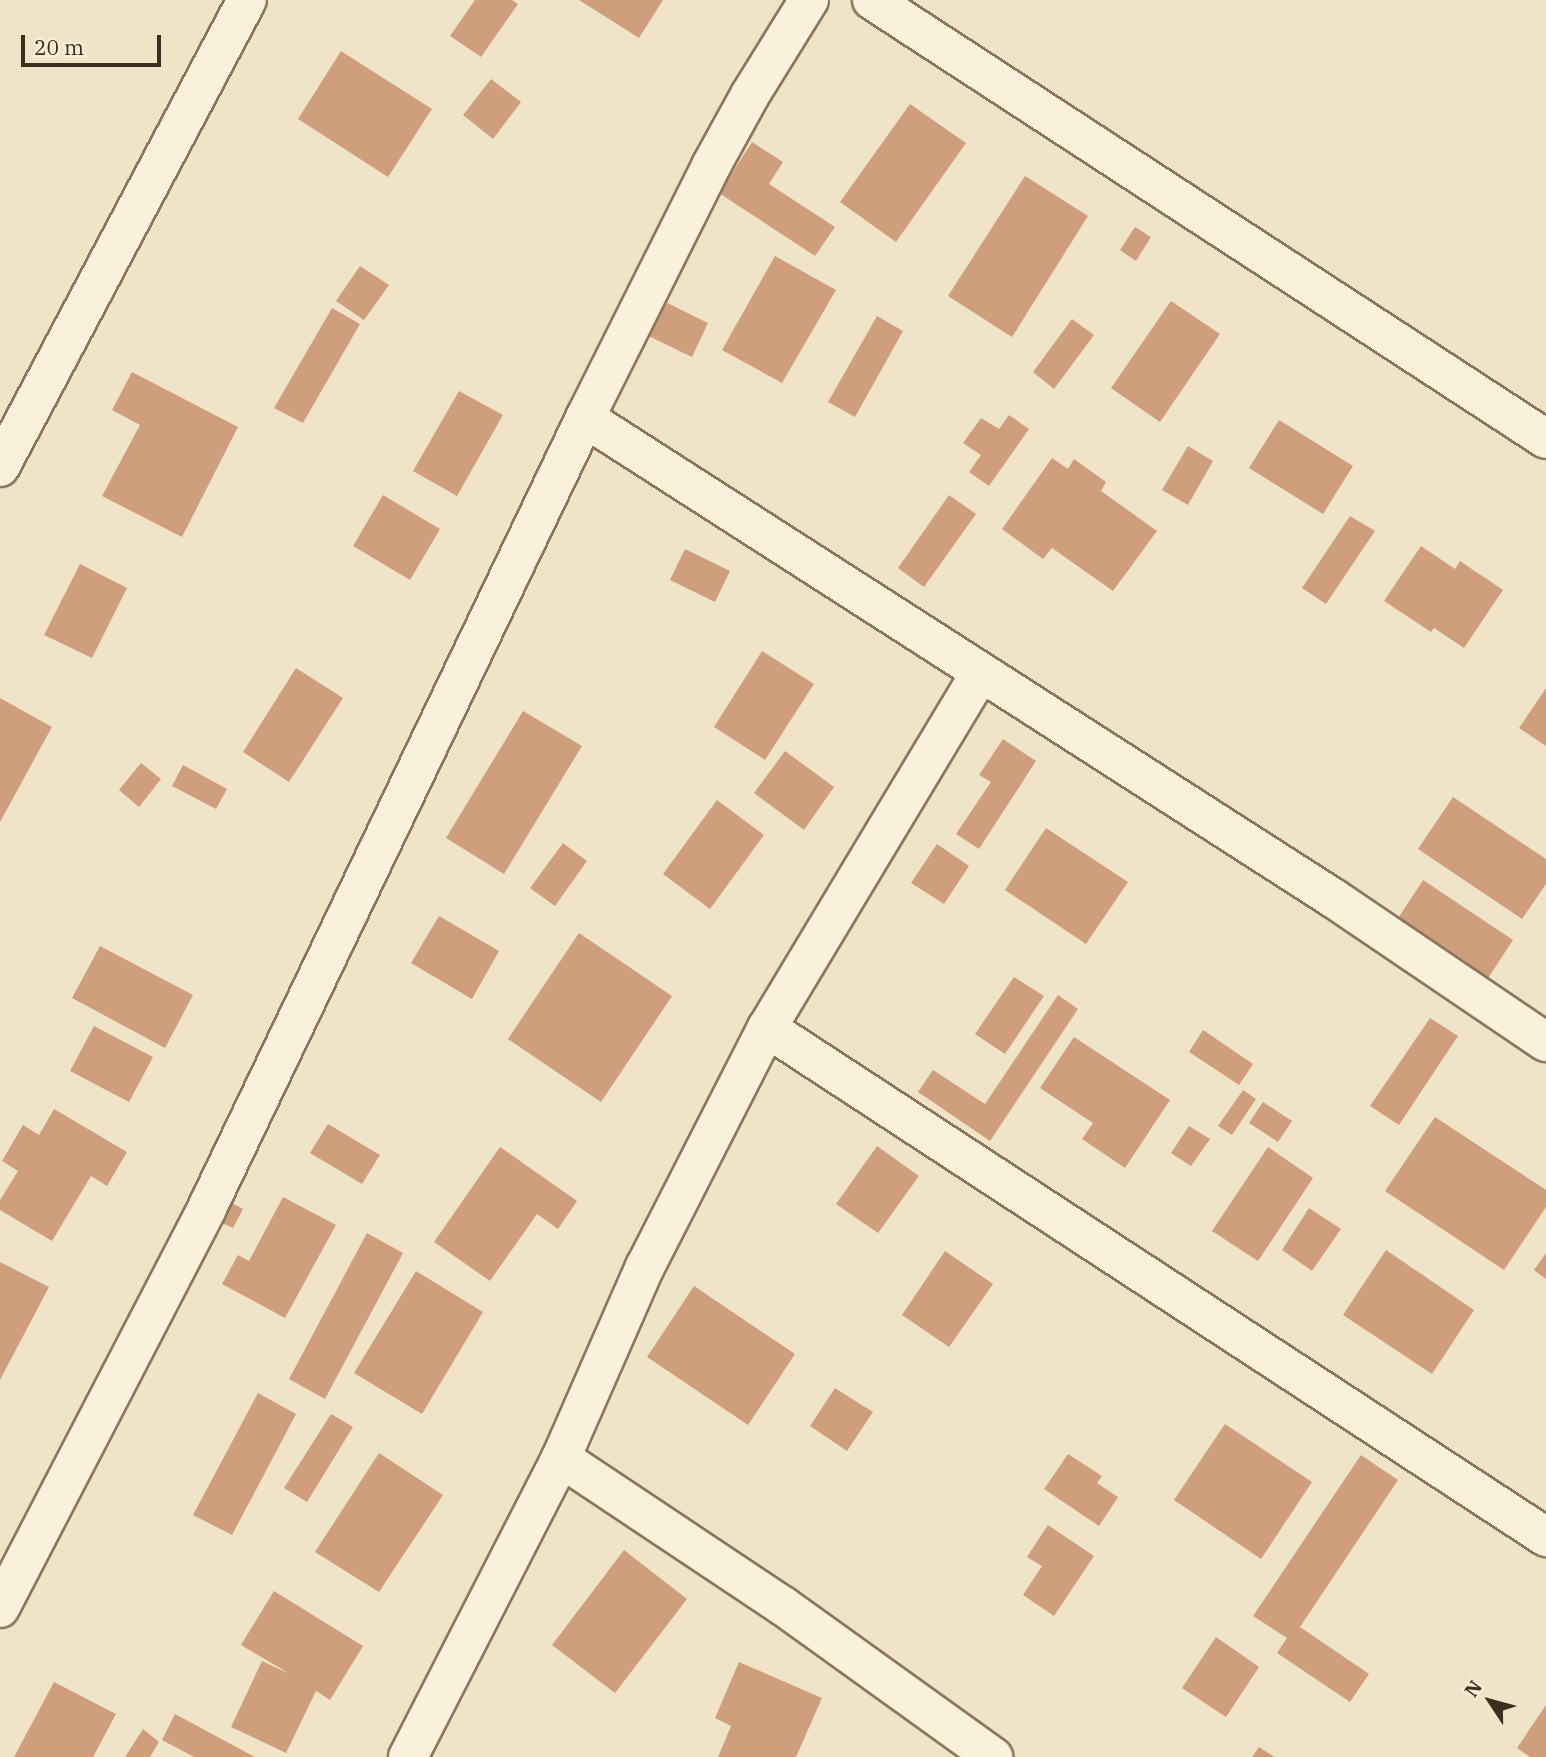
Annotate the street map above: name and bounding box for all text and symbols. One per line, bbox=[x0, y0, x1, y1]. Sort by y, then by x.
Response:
scale bar bbox=[24, 21, 164, 65]
text: 20 m bbox=[34, 33, 84, 61]
north arrow bbox=[1455, 1666, 1525, 1736]
text: N bbox=[1459, 1676, 1487, 1702]

